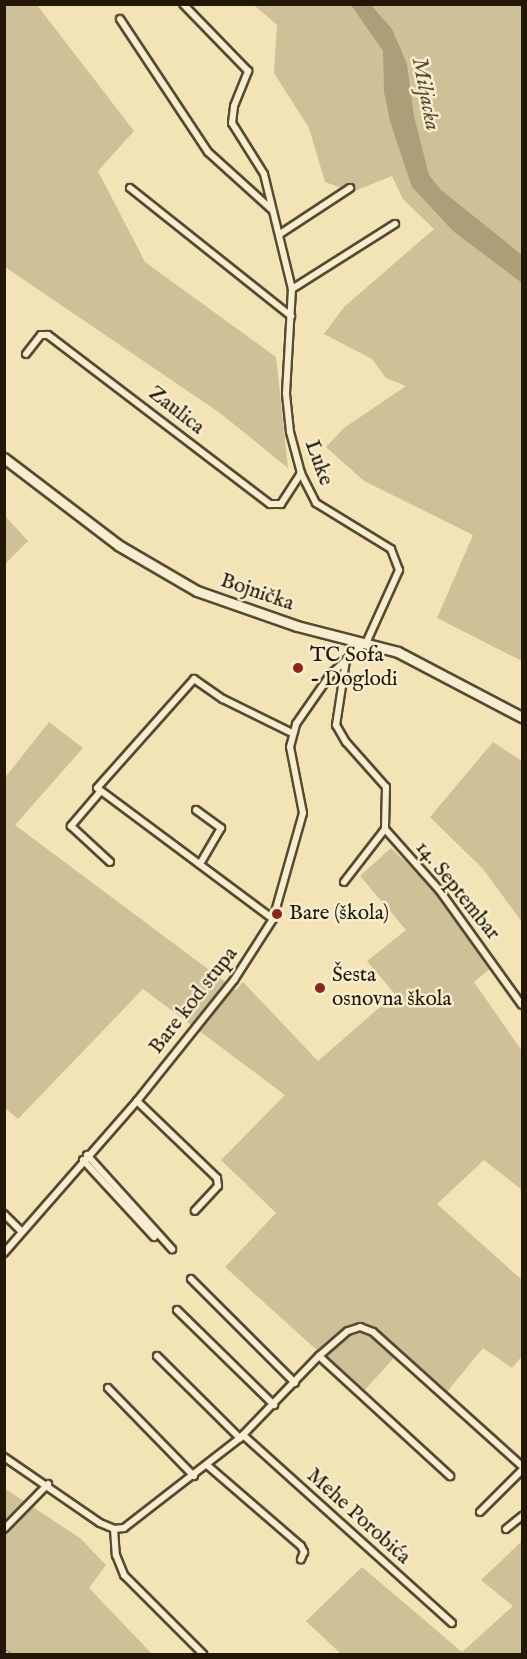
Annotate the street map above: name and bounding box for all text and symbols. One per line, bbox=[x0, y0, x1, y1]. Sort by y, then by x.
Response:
water label: Miljacka bbox=[405, 55, 445, 133]
street label: Zaulica bbox=[143, 381, 209, 441]
street label: Luke bbox=[298, 437, 338, 489]
street label: Bojnička bbox=[217, 569, 297, 617]
place label: TC Sofa - Doglodi bbox=[310, 643, 398, 693]
marker: TC Sofa - Doglodi bbox=[291, 661, 305, 675]
street label: 14. Septembar bbox=[409, 836, 505, 946]
place label: Bare (škola) bbox=[289, 901, 389, 927]
marker: Bare (škola) bbox=[270, 907, 284, 921]
street label: Bare kod stupa bbox=[144, 942, 244, 1060]
place label: Šesta osnovna škola bbox=[332, 963, 452, 1013]
marker: Šesta osnovna škola bbox=[313, 981, 327, 995]
street label: Mehe Porobića bbox=[301, 1464, 415, 1570]

